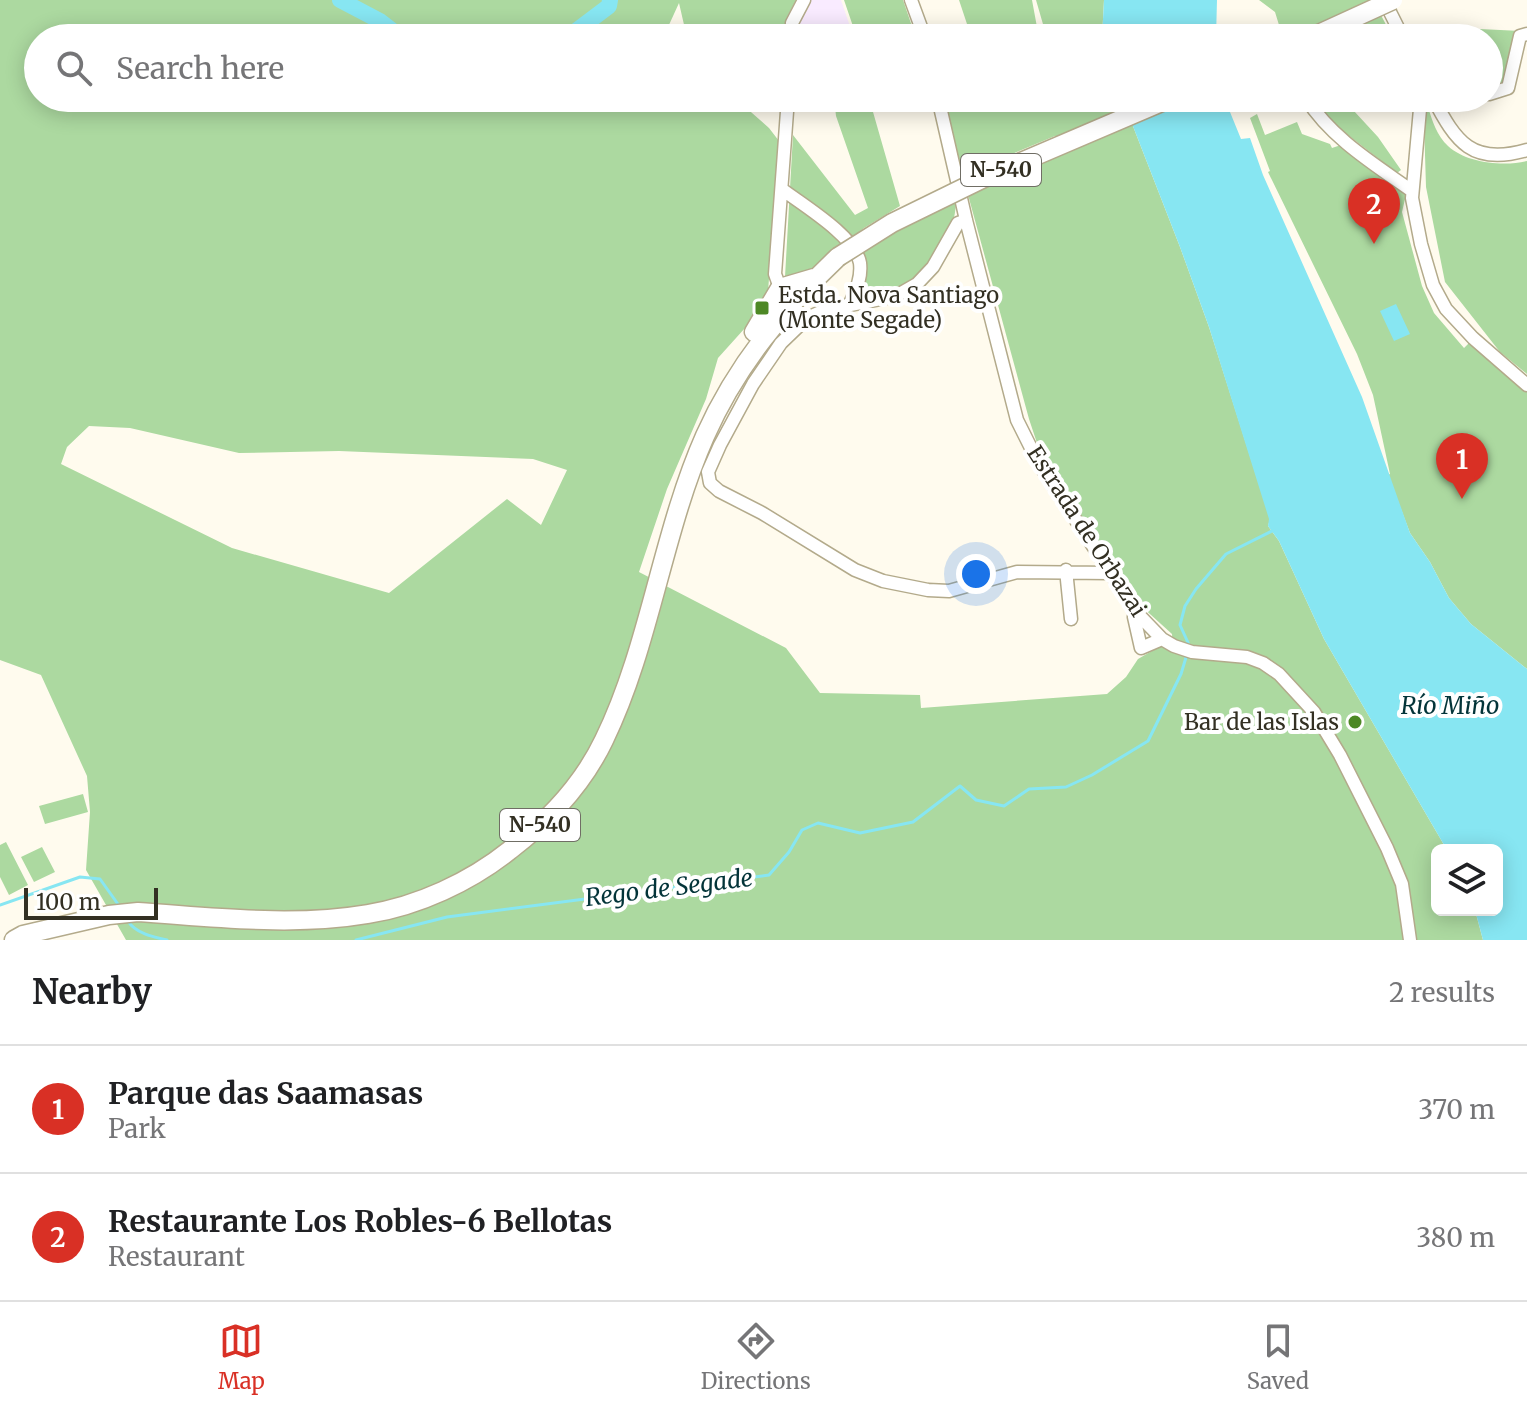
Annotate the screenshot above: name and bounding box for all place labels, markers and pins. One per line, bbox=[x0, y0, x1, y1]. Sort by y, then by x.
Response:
pin: 2 bbox=[1348, 178, 1400, 244]
place label: Estda. Nova Santiago (Monte Segade) bbox=[778, 281, 999, 334]
marker: Estda. Nova Santiago (Monte Segade) bbox=[753, 299, 771, 317]
pin: 1 bbox=[1436, 433, 1488, 499]
place label: Bar de las Islas bbox=[1184, 708, 1339, 736]
marker: Bar de las Islas bbox=[1346, 713, 1364, 731]

